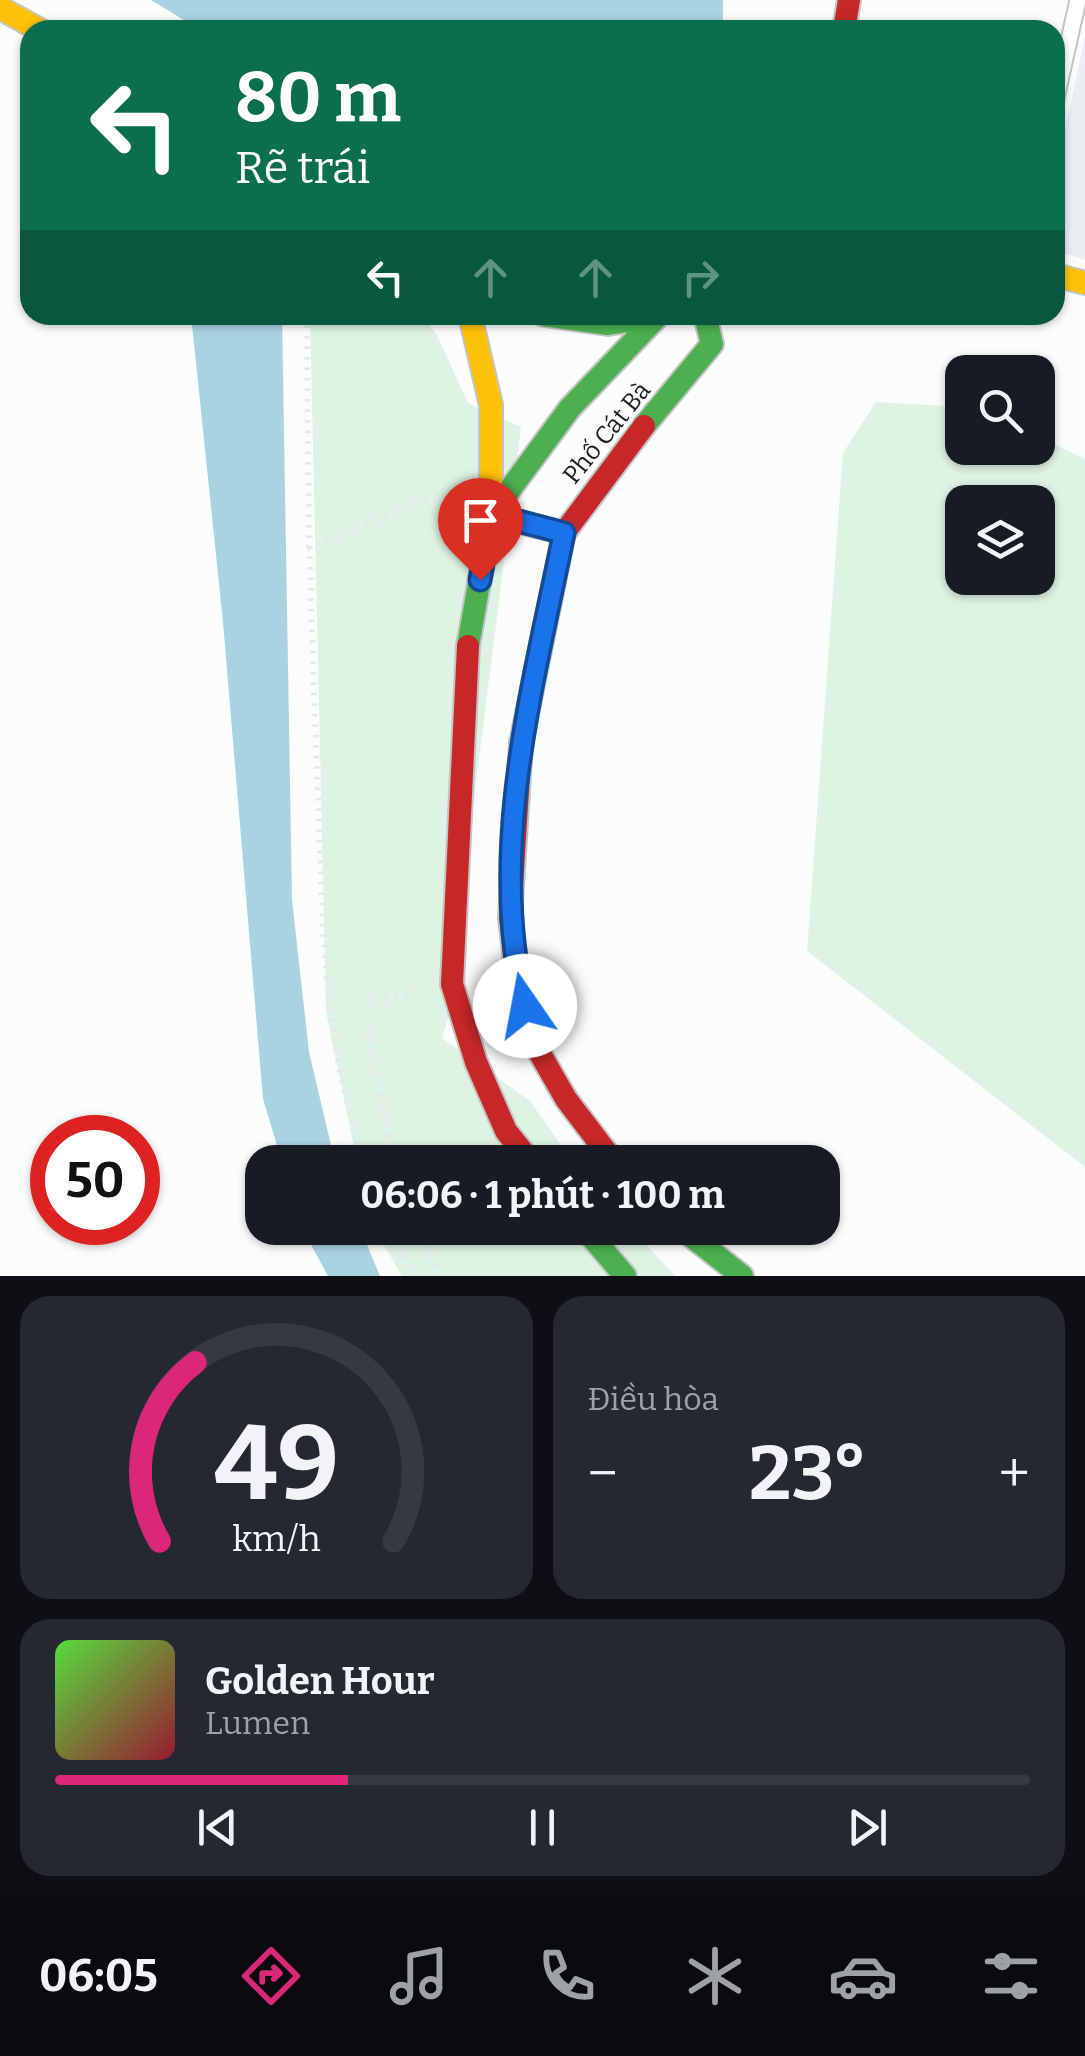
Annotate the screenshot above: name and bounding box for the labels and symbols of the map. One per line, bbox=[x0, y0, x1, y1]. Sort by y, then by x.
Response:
street label: Phố Cát Bà bbox=[556, 375, 657, 490]
pin bbox=[438, 478, 523, 581]
position arrow bbox=[473, 954, 577, 1058]
speed limit sign: 50 bbox=[30, 1115, 160, 1245]

